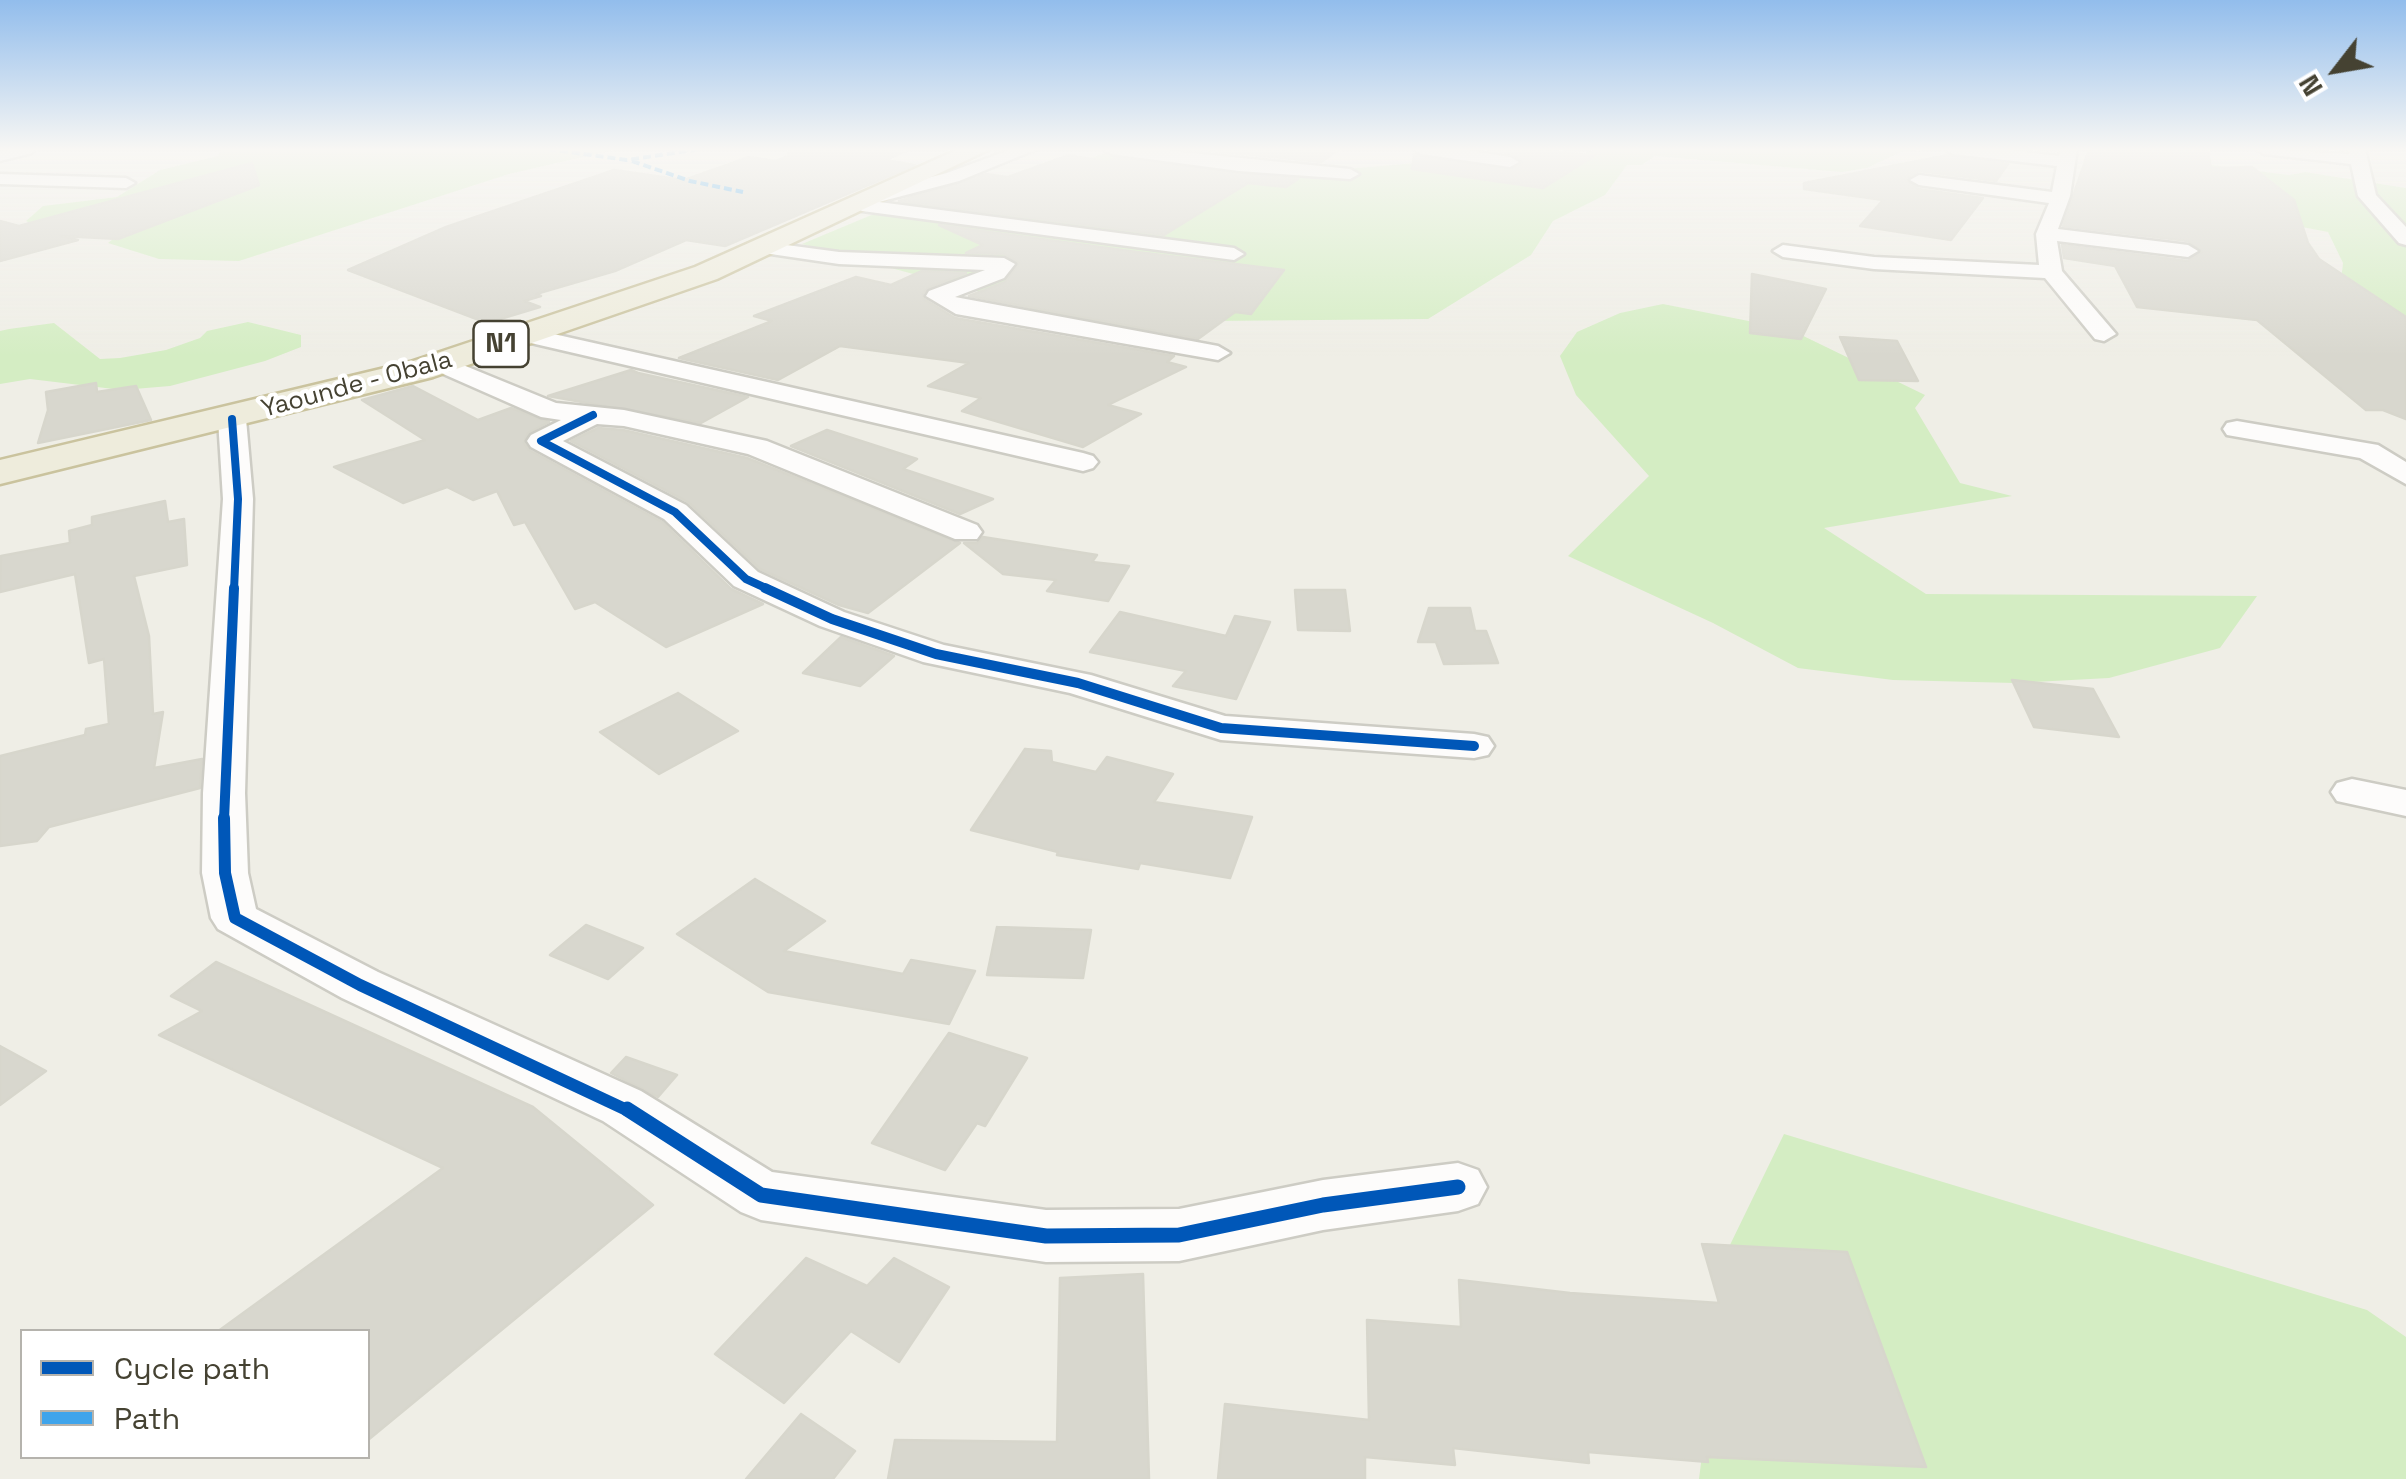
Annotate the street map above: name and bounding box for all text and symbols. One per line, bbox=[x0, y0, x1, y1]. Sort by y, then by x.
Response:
north arrow bbox=[2286, 20, 2386, 120]
text: N bbox=[2290, 68, 2331, 103]
road number: N1 bbox=[474, 321, 528, 367]
street label: Yaounde - Obala bbox=[258, 345, 456, 425]
legend bbox=[20, 1329, 370, 1459]
text: Cycle path bbox=[114, 1349, 270, 1388]
text: Path bbox=[114, 1399, 180, 1438]

